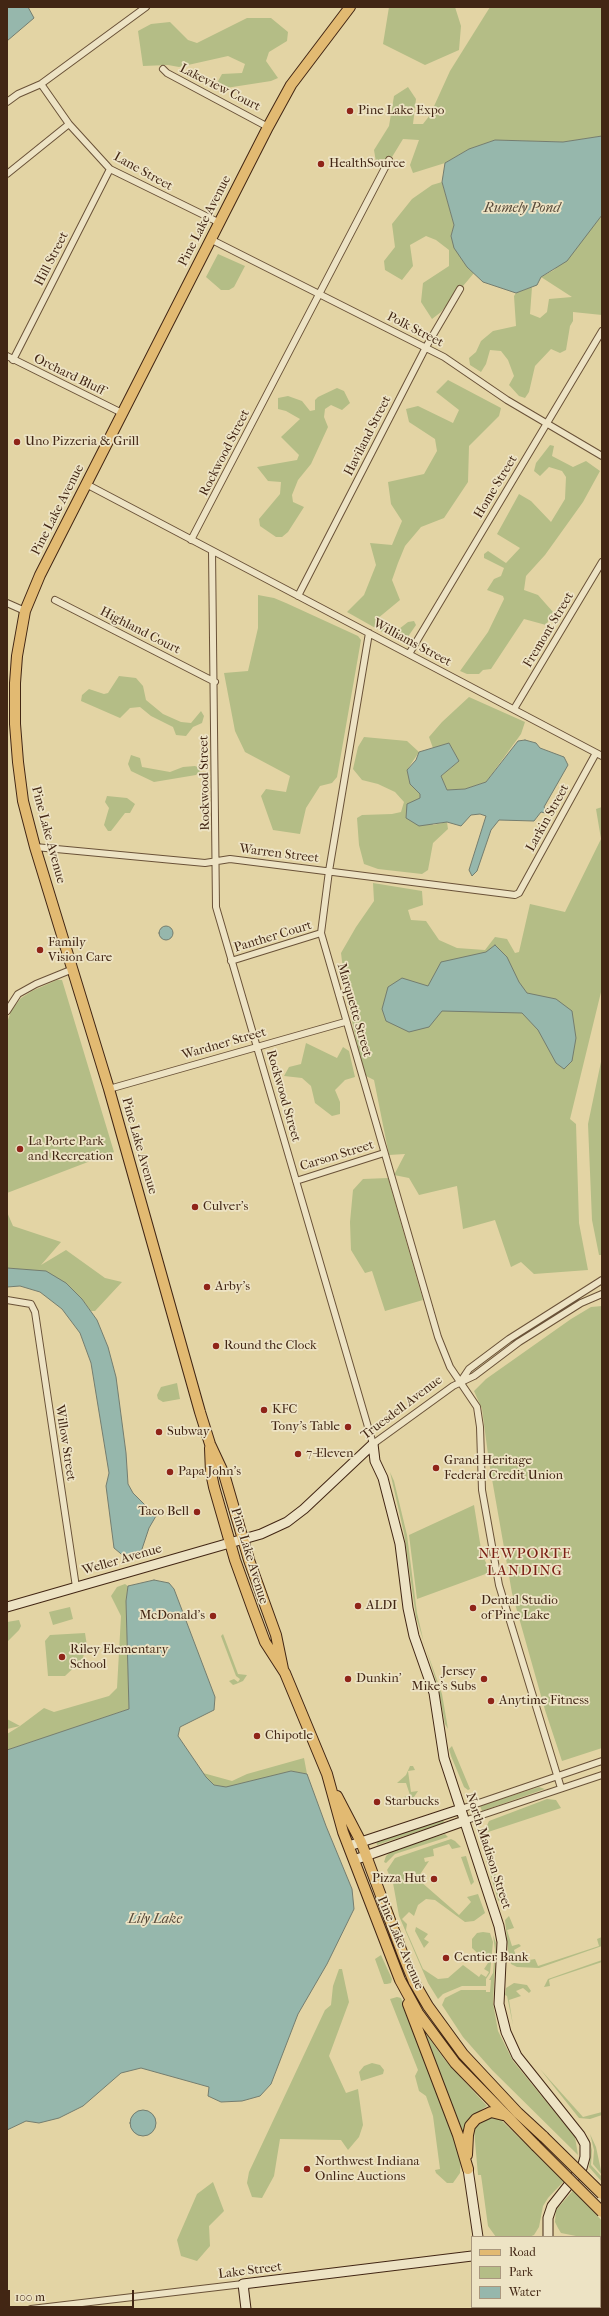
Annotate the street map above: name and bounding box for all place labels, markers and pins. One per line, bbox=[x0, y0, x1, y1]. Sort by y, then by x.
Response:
place label: Pine Lake Expo bbox=[358, 103, 444, 119]
marker: Pine Lake Expo bbox=[345, 106, 355, 116]
place label: HealthSource bbox=[329, 156, 405, 172]
marker: HealthSource bbox=[316, 159, 326, 169]
place label: Uno Pizzeria & Grill bbox=[25, 434, 139, 450]
marker: Uno Pizzeria & Grill bbox=[12, 437, 22, 447]
place label: Family Vision Care bbox=[48, 935, 112, 966]
marker: Family Vision Care bbox=[35, 945, 45, 955]
place label: La Porte Park and Recreation bbox=[28, 1134, 113, 1165]
marker: La Porte Park and Recreation bbox=[15, 1144, 25, 1154]
place label: Culver's bbox=[203, 1199, 248, 1215]
marker: Culver's bbox=[190, 1202, 200, 1212]
place label: Arby's bbox=[215, 1279, 250, 1295]
marker: Arby's bbox=[202, 1282, 212, 1292]
place label: Round the Clock bbox=[224, 1338, 317, 1354]
marker: Round the Clock bbox=[211, 1341, 221, 1351]
place label: KFC bbox=[272, 1402, 297, 1418]
marker: KFC bbox=[259, 1405, 269, 1415]
place label: Tony's Table bbox=[271, 1419, 340, 1435]
marker: Tony's Table bbox=[343, 1422, 353, 1432]
place label: Subway bbox=[167, 1424, 210, 1440]
marker: Subway bbox=[154, 1427, 164, 1437]
place label: 7-Eleven bbox=[306, 1446, 354, 1462]
marker: 7-Eleven bbox=[293, 1449, 303, 1459]
place label: Grand Heritage Federal Credit Union bbox=[444, 1453, 563, 1484]
marker: Grand Heritage Federal Credit Union bbox=[431, 1463, 441, 1473]
place label: Papa John's bbox=[178, 1464, 241, 1480]
marker: Papa John's bbox=[165, 1467, 175, 1477]
place label: Taco Bell bbox=[138, 1504, 189, 1520]
marker: Taco Bell bbox=[192, 1507, 202, 1517]
place label: Dental Studio of Pine Lake bbox=[481, 1593, 558, 1624]
place label: ALDI bbox=[366, 1598, 397, 1614]
marker: ALDI bbox=[353, 1601, 363, 1611]
marker: Dental Studio of Pine Lake bbox=[468, 1603, 478, 1613]
place label: McDonald's bbox=[140, 1608, 205, 1624]
marker: McDonald's bbox=[208, 1611, 218, 1621]
place label: Riley Elementary School bbox=[70, 1642, 168, 1673]
marker: Riley Elementary School bbox=[57, 1652, 67, 1662]
place label: Jersey Mike's Subs bbox=[411, 1664, 476, 1695]
place label: Dunkin' bbox=[356, 1671, 402, 1687]
marker: Dunkin' bbox=[343, 1674, 353, 1684]
marker: Jersey Mike's Subs bbox=[479, 1674, 489, 1684]
place label: Anytime Fitness bbox=[499, 1693, 589, 1709]
marker: Anytime Fitness bbox=[486, 1696, 496, 1706]
place label: Chipotle bbox=[265, 1728, 313, 1744]
marker: Chipotle bbox=[252, 1731, 262, 1741]
place label: Starbucks bbox=[385, 1794, 439, 1810]
marker: Starbucks bbox=[372, 1797, 382, 1807]
place label: Pizza Hut bbox=[372, 1871, 426, 1887]
marker: Pizza Hut bbox=[429, 1874, 439, 1884]
place label: Centier Bank bbox=[454, 1950, 528, 1966]
marker: Centier Bank bbox=[441, 1953, 451, 1963]
place label: Northwest Indiana Online Auctions bbox=[315, 2154, 420, 2185]
marker: Northwest Indiana Online Auctions bbox=[302, 2164, 312, 2174]

